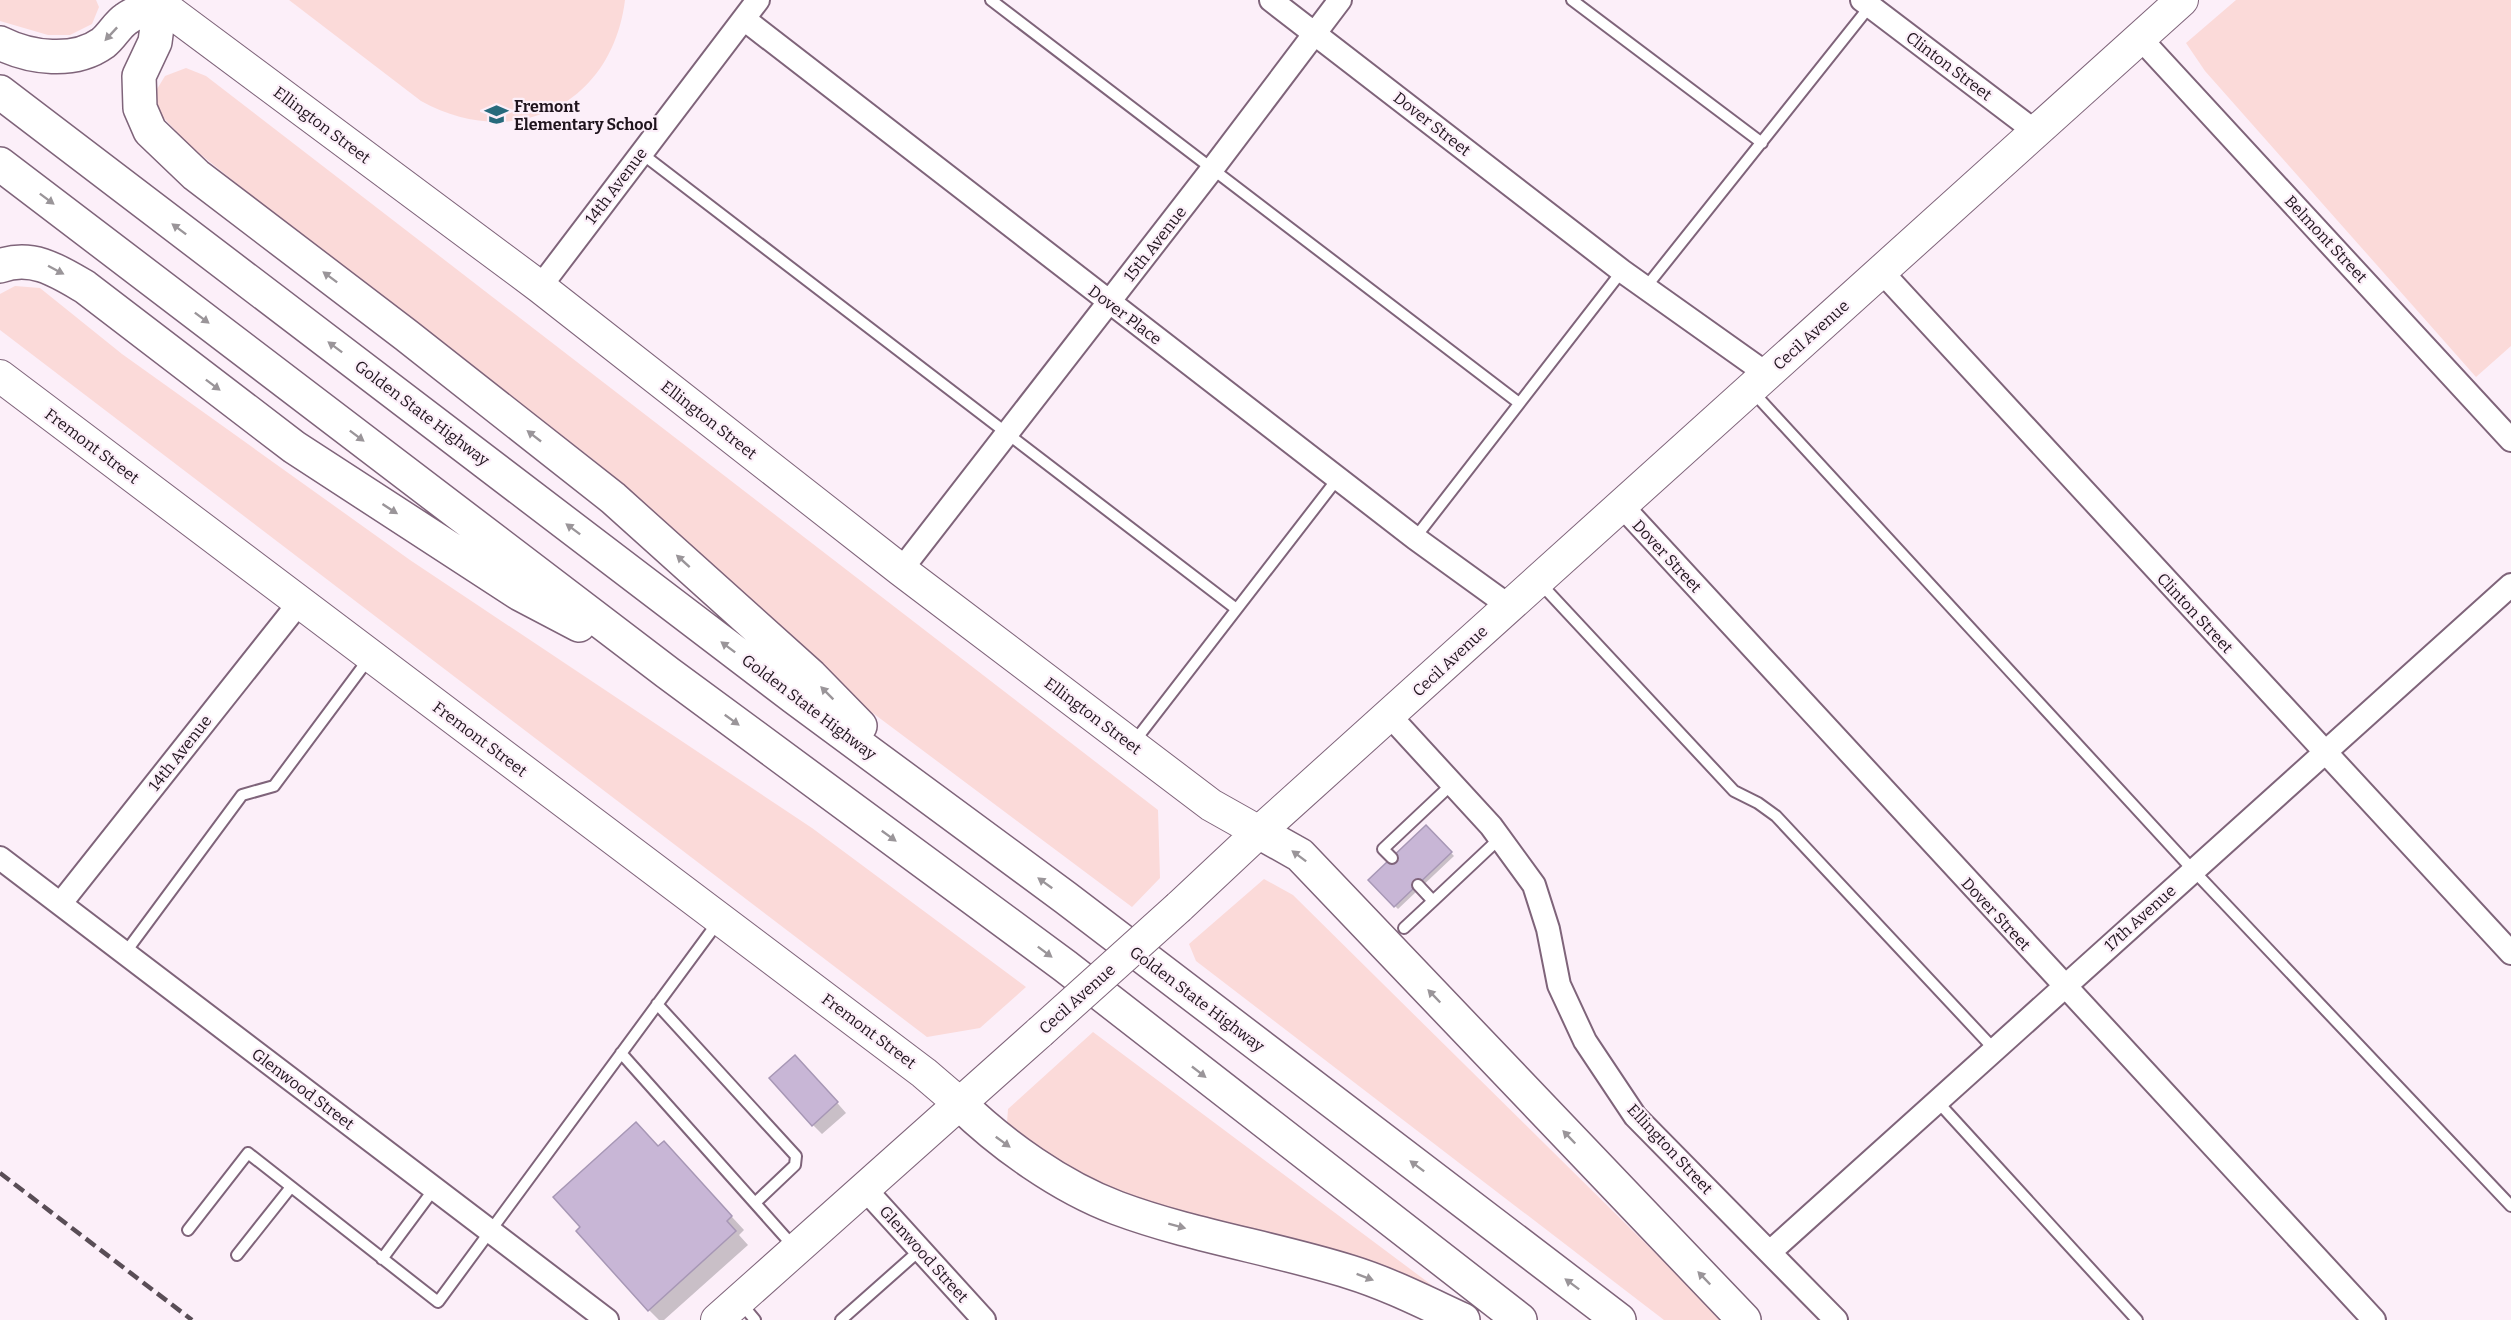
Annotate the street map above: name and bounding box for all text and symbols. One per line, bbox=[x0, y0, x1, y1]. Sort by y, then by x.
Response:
one-way arrow bbox=[105, 27, 119, 41]
street label: Clinton Street bbox=[1902, 28, 1996, 105]
street label: Ellington Street bbox=[270, 82, 374, 168]
street label: Dover Street bbox=[1390, 88, 1474, 160]
place label: Fremont Elementary School bbox=[514, 97, 658, 134]
school or university icon: Fremont Elementary School bbox=[483, 102, 509, 128]
street label: 14th Avenue bbox=[581, 144, 651, 228]
street label: Belmont Street bbox=[2281, 191, 2371, 287]
one-way arrow bbox=[39, 193, 54, 205]
street label: 15th Avenue bbox=[1120, 203, 1190, 285]
one-way arrow bbox=[172, 223, 187, 235]
one-way arrow bbox=[48, 265, 65, 275]
one-way arrow bbox=[323, 272, 338, 284]
street label: Dover Place bbox=[1085, 281, 1165, 349]
street label: Cecil Avenue bbox=[1769, 296, 1853, 374]
one-way arrow bbox=[194, 311, 209, 323]
one-way arrow bbox=[327, 341, 343, 353]
street label: Golden State Highway bbox=[351, 356, 493, 470]
street label: Ellington Street bbox=[657, 377, 761, 463]
one-way arrow bbox=[206, 378, 221, 390]
street label: Fremont Street bbox=[41, 404, 143, 488]
one-way arrow bbox=[526, 429, 542, 442]
one-way arrow bbox=[348, 430, 364, 442]
one-way arrow bbox=[382, 503, 398, 514]
street label: Dover Street bbox=[1628, 516, 1706, 596]
one-way arrow bbox=[566, 523, 581, 535]
one-way arrow bbox=[676, 555, 691, 568]
street label: Clinton Street bbox=[2153, 569, 2237, 657]
street label: Cecil Avenue bbox=[1409, 621, 1491, 701]
one-way arrow bbox=[721, 641, 736, 653]
street label: Golden State Highway bbox=[738, 650, 880, 764]
street label: Ellington Street bbox=[1041, 673, 1145, 759]
one-way arrow bbox=[821, 686, 835, 700]
street label: Fremont Street bbox=[429, 697, 531, 781]
street label: 14th Avenue bbox=[145, 711, 215, 795]
one-way arrow bbox=[723, 714, 739, 726]
one-way arrow bbox=[881, 829, 896, 841]
one-way arrow bbox=[1291, 850, 1307, 862]
street label: Dover Street bbox=[1957, 874, 2035, 954]
one-way arrow bbox=[1037, 877, 1053, 889]
street label: 17th Avenue bbox=[2100, 881, 2180, 955]
street label: Golden State Highway bbox=[1126, 942, 1268, 1056]
one-way arrow bbox=[1037, 946, 1053, 958]
street label: Cecil Avenue bbox=[1035, 960, 1119, 1038]
street label: Fremont Street bbox=[818, 989, 920, 1073]
one-way arrow bbox=[1427, 989, 1441, 1004]
street label: Glenwood Street bbox=[248, 1044, 358, 1134]
one-way arrow bbox=[1191, 1066, 1206, 1078]
street label: Ellington Street bbox=[1623, 1100, 1717, 1198]
one-way arrow bbox=[1563, 1130, 1577, 1144]
one-way arrow bbox=[996, 1135, 1011, 1147]
one-way arrow bbox=[1410, 1161, 1425, 1173]
street label: Glenwood Street bbox=[876, 1202, 972, 1306]
one-way arrow bbox=[1168, 1221, 1186, 1231]
one-way arrow bbox=[1697, 1270, 1711, 1285]
one-way arrow bbox=[1356, 1273, 1374, 1283]
one-way arrow bbox=[1565, 1279, 1580, 1291]

